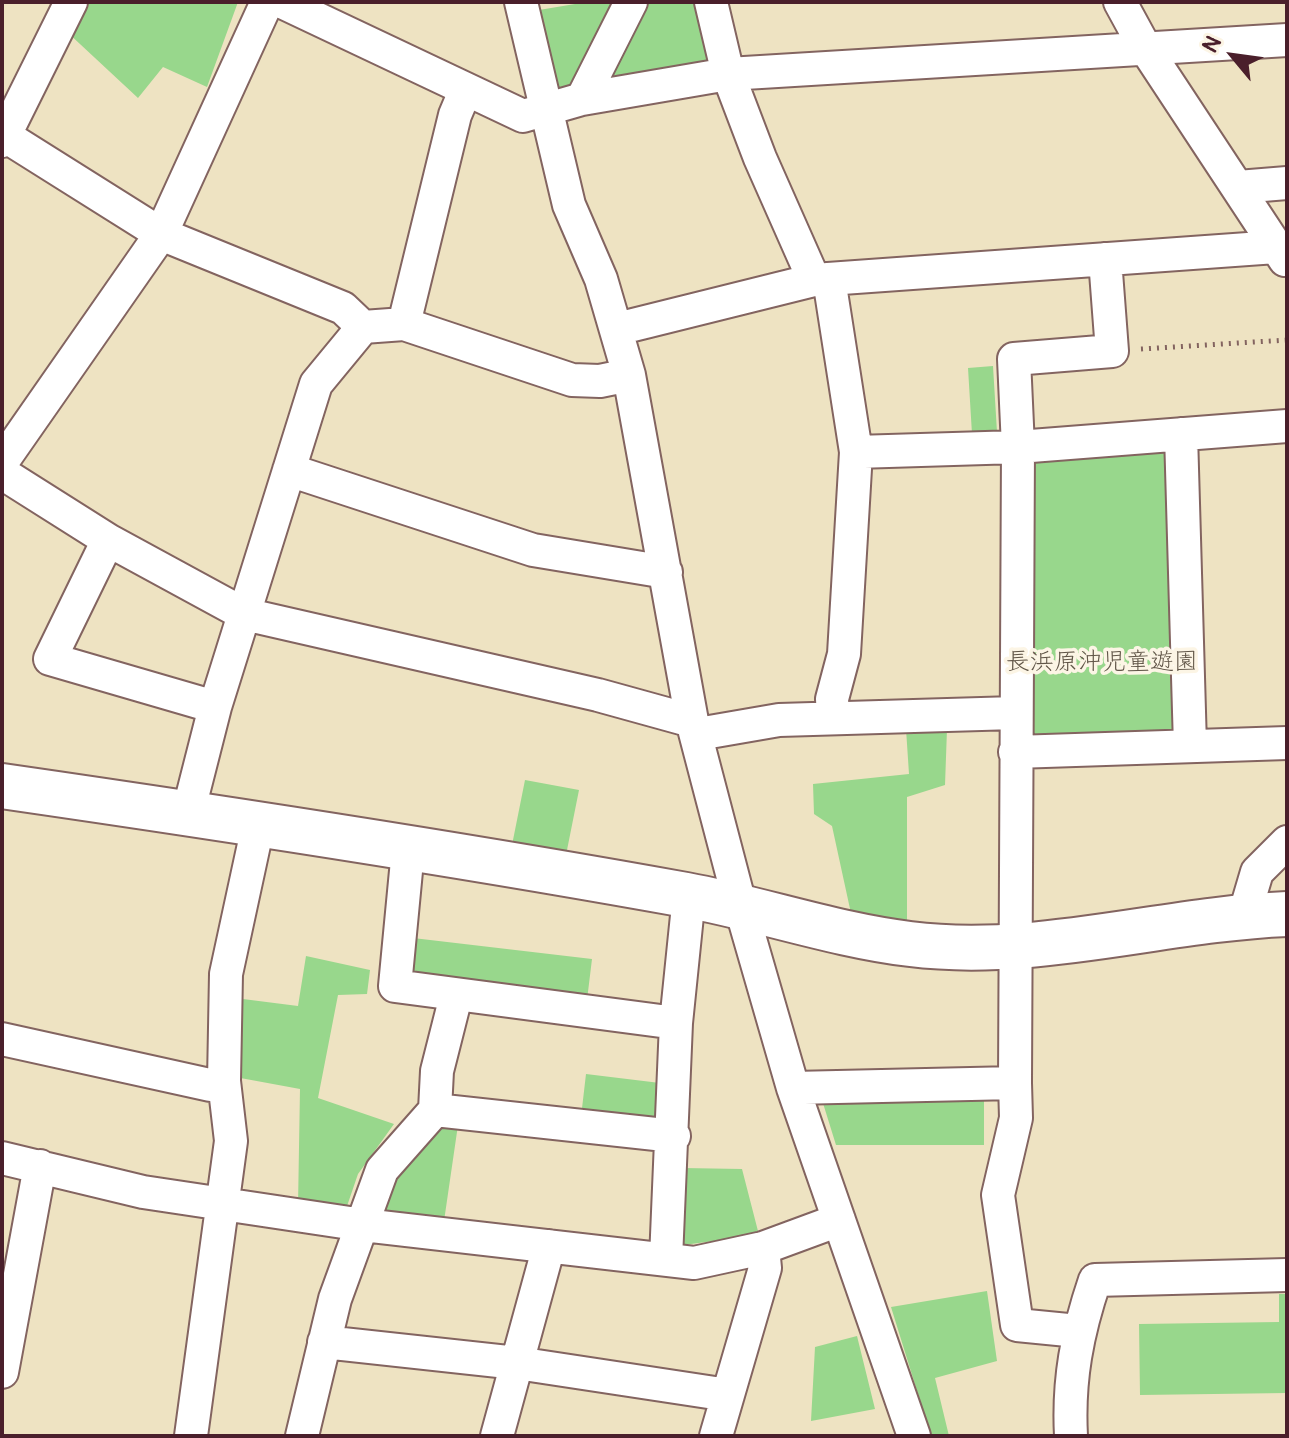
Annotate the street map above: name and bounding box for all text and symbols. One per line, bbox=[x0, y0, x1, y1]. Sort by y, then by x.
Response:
north arrow bbox=[1193, 16, 1273, 96]
text: N bbox=[1196, 31, 1228, 58]
park label: 長浜原沖児童遊園 bbox=[1006, 649, 1198, 677]

